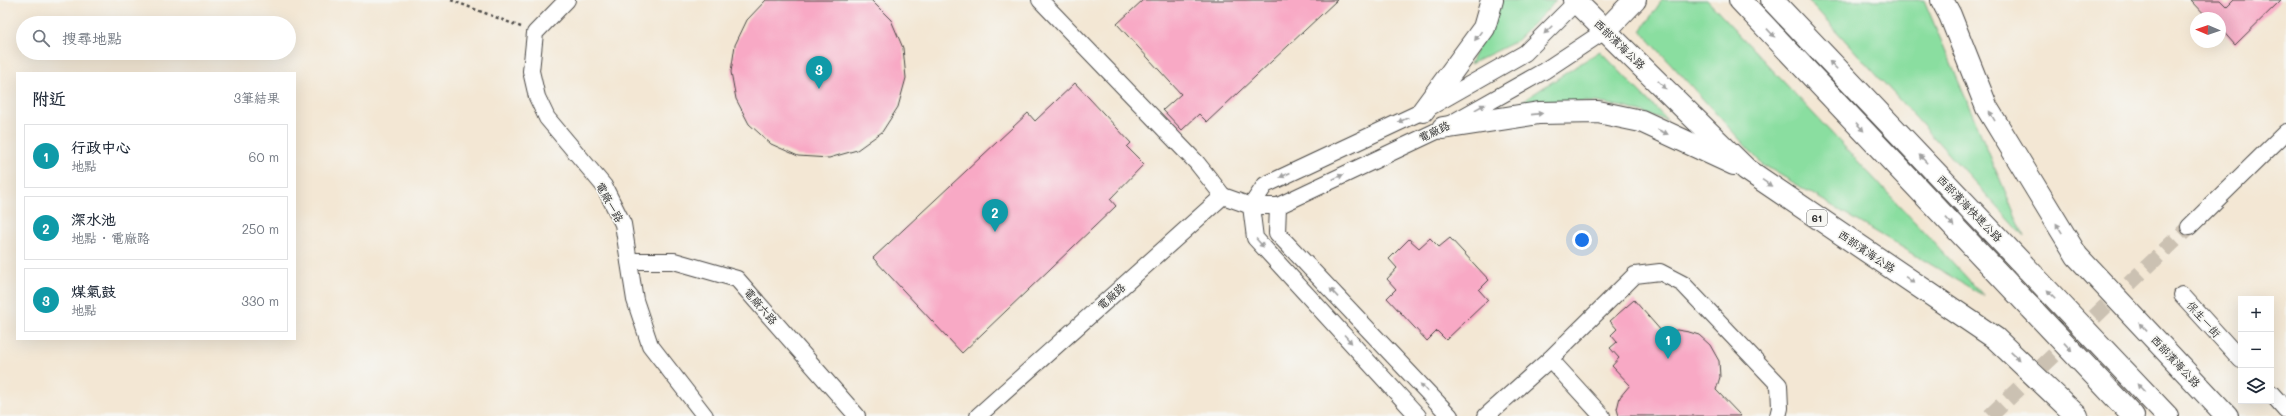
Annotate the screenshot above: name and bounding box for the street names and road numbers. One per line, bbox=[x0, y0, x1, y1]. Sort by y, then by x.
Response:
street label: 西部濱海公路 bbox=[1591, 16, 1649, 72]
street label: 電廠路 bbox=[1416, 117, 1452, 145]
street label: 西部濱海快速公路 bbox=[1934, 171, 2006, 245]
street label: 電廠一路 bbox=[593, 179, 627, 225]
road number: 61 bbox=[1807, 210, 1827, 226]
street label: 西部濱海公路 bbox=[1835, 226, 1899, 276]
street label: 電廠路 bbox=[1094, 279, 1128, 313]
street label: 電廠六路 bbox=[741, 284, 781, 328]
street label: 保生一街 bbox=[2184, 298, 2225, 341]
street label: 西部濱海公路 bbox=[2148, 332, 2204, 390]

